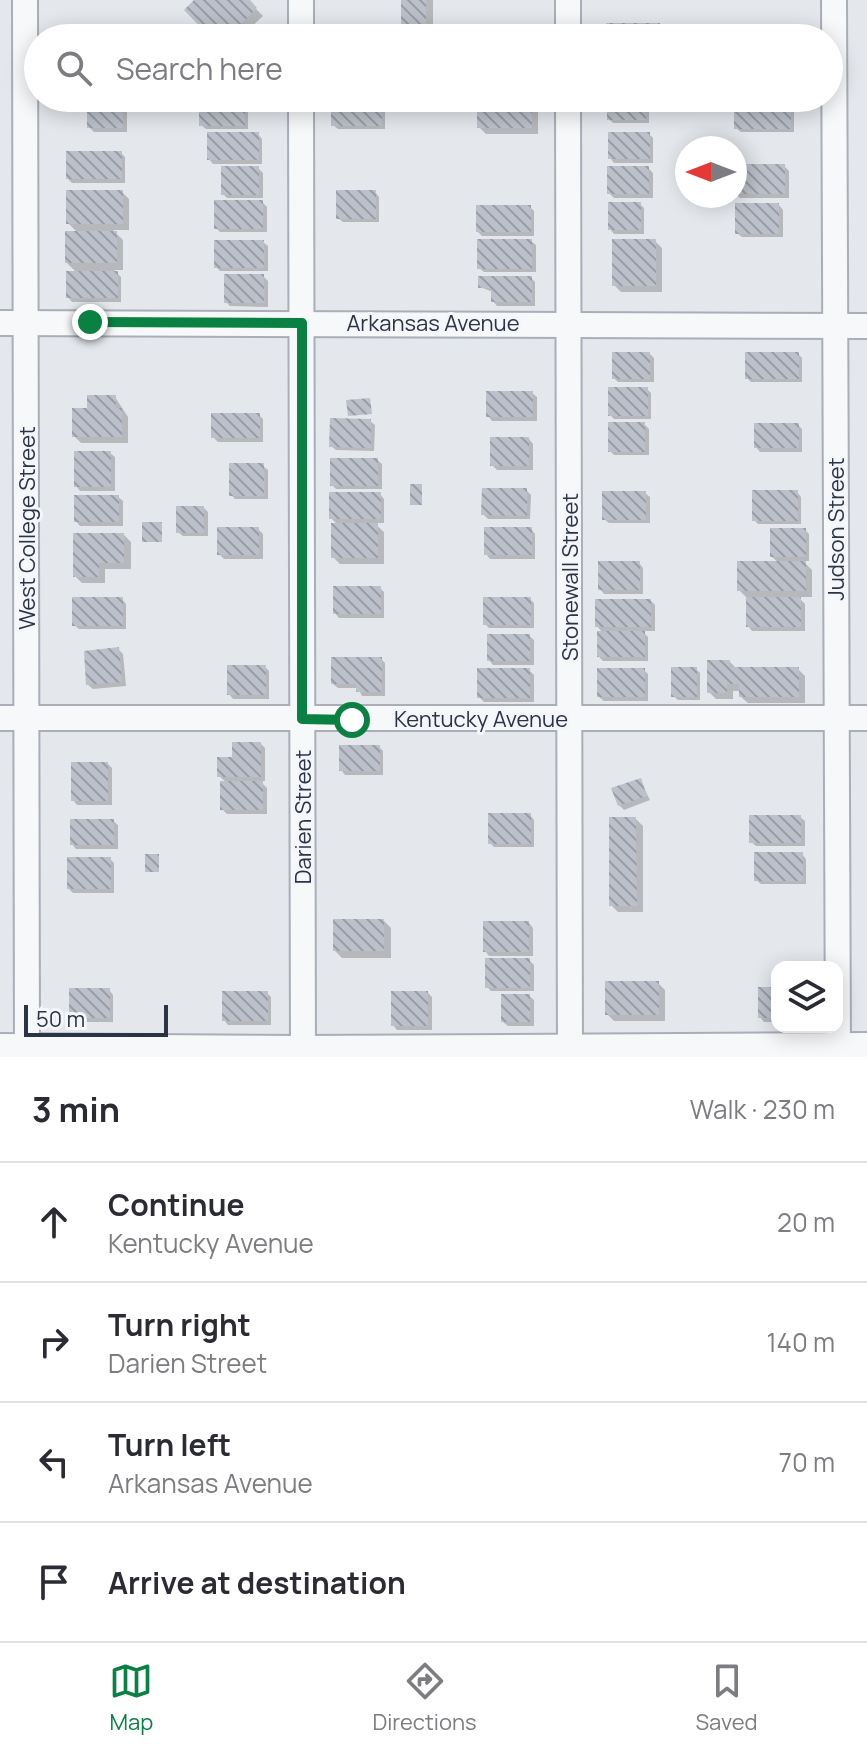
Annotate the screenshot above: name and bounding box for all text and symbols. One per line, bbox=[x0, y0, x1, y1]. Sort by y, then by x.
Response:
search box bbox=[24, 24, 843, 112]
icon: search bbox=[52, 46, 96, 90]
text: Search here bbox=[116, 48, 283, 89]
north arrow bbox=[675, 136, 747, 208]
route end bbox=[72, 304, 108, 340]
street label: Arkansas Avenue bbox=[346, 308, 520, 338]
street label: West College Street bbox=[12, 426, 42, 630]
street label: Judson Street bbox=[821, 457, 851, 600]
street label: Stonewall Street bbox=[555, 493, 585, 661]
route start bbox=[334, 702, 370, 738]
street label: Kentucky Avenue bbox=[394, 704, 568, 734]
street label: Darien Street bbox=[288, 749, 318, 884]
map controls bbox=[771, 961, 843, 1033]
button: layers bbox=[771, 961, 843, 1033]
scale bar bbox=[24, 1001, 168, 1037]
text: 50 m bbox=[36, 1004, 85, 1034]
text: 3 min bbox=[32, 1086, 120, 1132]
text: Walk · 230 m bbox=[690, 1091, 835, 1127]
text: Continue bbox=[108, 1184, 244, 1225]
icon: ahead bbox=[32, 1200, 76, 1244]
text: 20 m bbox=[777, 1204, 835, 1240]
text: Kentucky Avenue bbox=[108, 1225, 314, 1261]
text: Turn right bbox=[108, 1304, 251, 1345]
icon: right bbox=[32, 1320, 76, 1364]
text: 140 m bbox=[766, 1324, 835, 1360]
text: Darien Street bbox=[108, 1345, 267, 1381]
text: Turn left bbox=[108, 1424, 231, 1465]
icon: left bbox=[32, 1440, 76, 1484]
text: 70 m bbox=[779, 1444, 835, 1480]
text: Arkansas Avenue bbox=[108, 1465, 313, 1501]
icon: arrive bbox=[32, 1560, 76, 1604]
text: Arrive at destination bbox=[108, 1562, 406, 1603]
tab: Map bbox=[109, 1659, 153, 1737]
tab: Directions bbox=[372, 1659, 477, 1737]
tab: Saved bbox=[696, 1659, 758, 1737]

